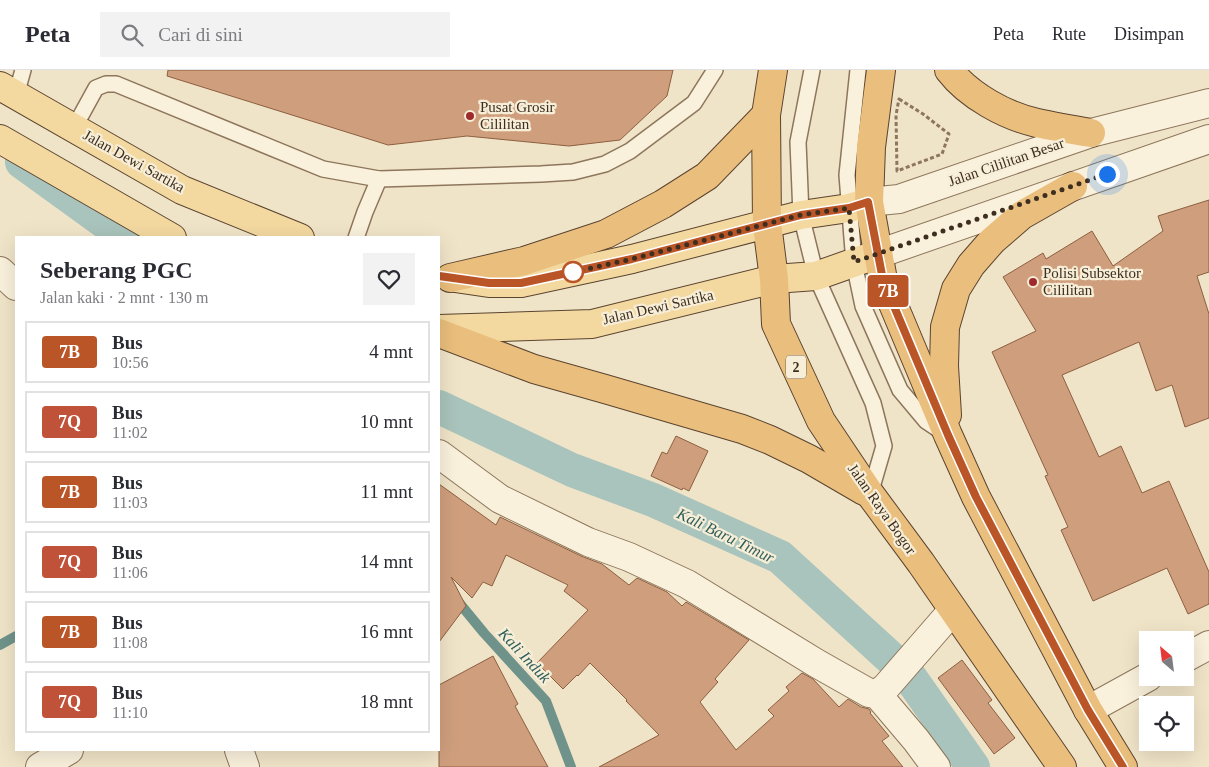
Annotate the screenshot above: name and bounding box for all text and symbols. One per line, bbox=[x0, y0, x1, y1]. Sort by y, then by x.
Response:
search box bbox=[100, 12, 450, 57]
text: Peta bbox=[25, 21, 70, 47]
icon: search bbox=[118, 21, 146, 49]
text: Cari di sini bbox=[158, 24, 243, 45]
text: Peta bbox=[993, 24, 1024, 44]
text: Rute bbox=[1052, 24, 1086, 44]
text: Disimpan bbox=[1114, 24, 1184, 44]
place label: Pusat Grosir Cililitan bbox=[480, 99, 555, 132]
marker: Pusat Grosir Cililitan bbox=[464, 110, 476, 122]
street label: Jalan Dewi Sartika bbox=[81, 127, 188, 196]
street label: Jalan Cililitan Besar bbox=[946, 135, 1066, 189]
your location bbox=[1095, 162, 1120, 187]
button: heart bbox=[363, 253, 415, 305]
text: Seberang PGC bbox=[40, 257, 193, 283]
unlabelled marker bbox=[562, 261, 584, 283]
place label: Polisi Subsektor Cililitan bbox=[1043, 265, 1141, 298]
line badge: 7B bbox=[866, 275, 910, 307]
marker: Polisi Subsektor Cililitan bbox=[1027, 276, 1039, 288]
text: 7B bbox=[877, 281, 899, 301]
street label: Jalan Dewi Sartika bbox=[601, 286, 715, 328]
text: Jalan kaki · 2 mnt · 130 m bbox=[40, 289, 208, 306]
text: Bus bbox=[112, 332, 143, 353]
text: 4 mnt bbox=[369, 341, 413, 362]
text: 7B bbox=[59, 342, 80, 362]
text: 10:56 bbox=[112, 354, 148, 371]
road number: 2 bbox=[786, 356, 806, 378]
text: Bus bbox=[112, 402, 143, 423]
text: 10 mnt bbox=[360, 411, 413, 432]
text: 7Q bbox=[58, 412, 81, 432]
text: 11:02 bbox=[112, 424, 148, 441]
street label: Jalan Raya Bogor bbox=[845, 461, 919, 557]
text: Bus bbox=[112, 472, 143, 493]
text: 11 mnt bbox=[360, 481, 413, 502]
text: 7B bbox=[59, 482, 80, 502]
text: 11:03 bbox=[112, 494, 148, 511]
water label: Kali Baru Timur bbox=[674, 504, 778, 567]
text: Bus bbox=[112, 542, 143, 563]
text: 14 mnt bbox=[360, 551, 413, 572]
text: 7Q bbox=[58, 552, 81, 572]
text: 11:06 bbox=[112, 564, 148, 581]
text: Bus bbox=[112, 612, 143, 633]
text: 16 mnt bbox=[360, 621, 413, 642]
text: 7B bbox=[59, 622, 80, 642]
water label: Kali Induk bbox=[495, 624, 555, 687]
north arrow bbox=[1139, 631, 1194, 686]
map controls bbox=[1139, 631, 1194, 751]
text: 11:08 bbox=[112, 634, 148, 651]
text: Bus bbox=[112, 682, 143, 703]
text: 18 mnt bbox=[360, 691, 413, 712]
text: 7Q bbox=[58, 692, 81, 712]
button: locate bbox=[1139, 696, 1194, 751]
text: 11:10 bbox=[112, 704, 148, 721]

